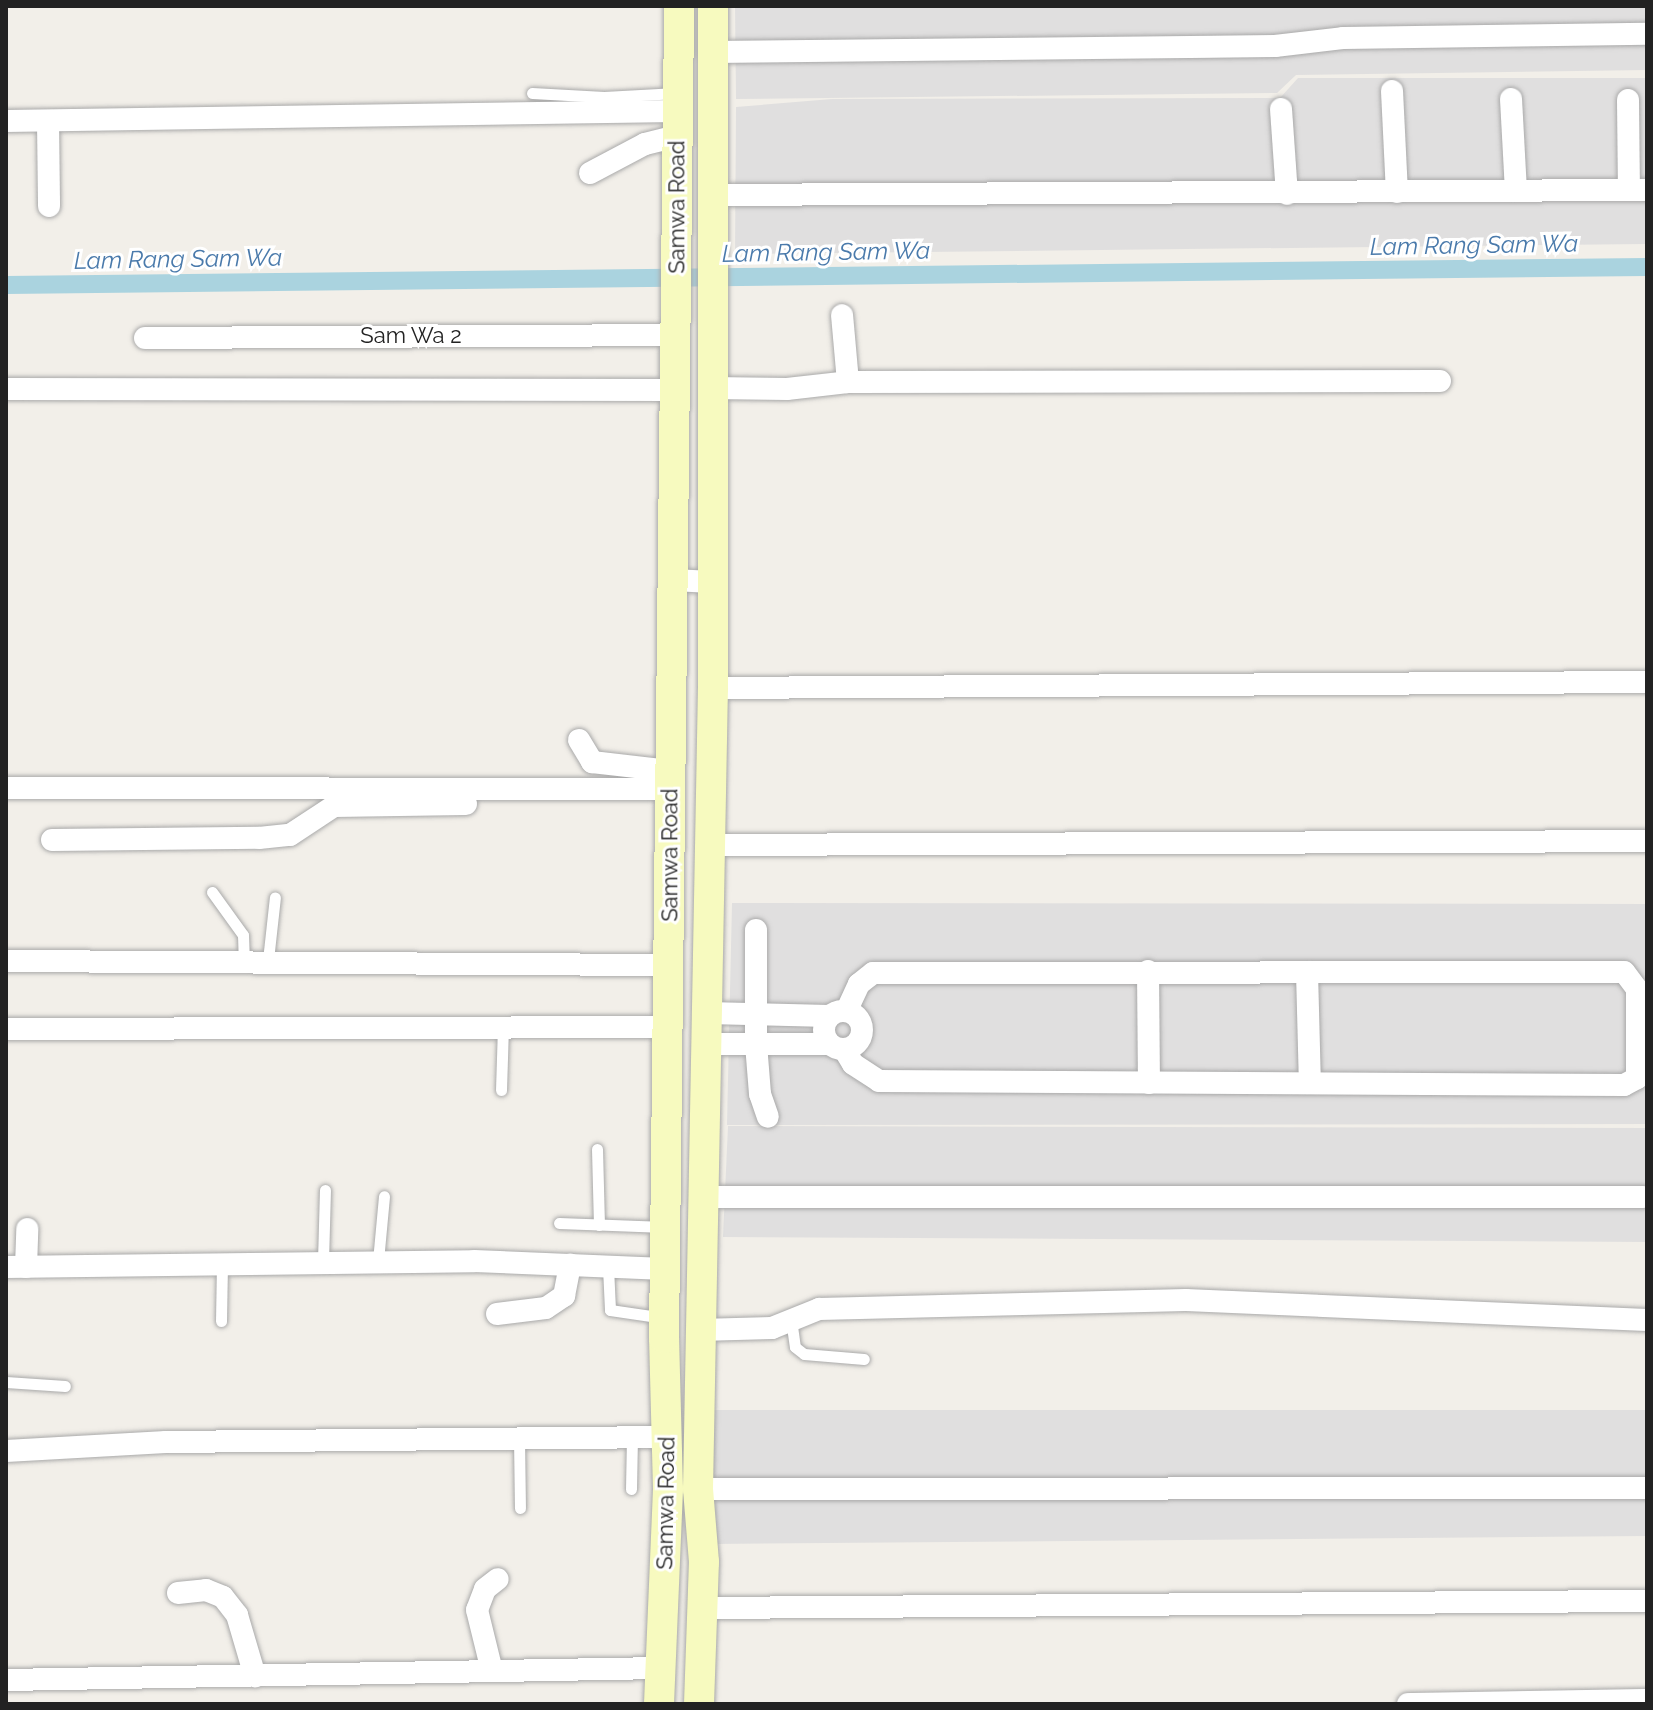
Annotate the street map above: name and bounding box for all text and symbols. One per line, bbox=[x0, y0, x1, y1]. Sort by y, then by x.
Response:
street label: Samwa Road bbox=[664, 140, 690, 274]
water label: Lam Rang Sam Wa bbox=[1369, 229, 1579, 261]
water label: Lam Rang Sam Wa bbox=[721, 236, 931, 268]
water label: Lam Rang Sam Wa bbox=[73, 243, 283, 275]
street label: Sam Wa 2 bbox=[360, 323, 462, 349]
street label: Samwa Road bbox=[657, 788, 683, 922]
street label: Samwa Road bbox=[652, 1436, 680, 1570]

